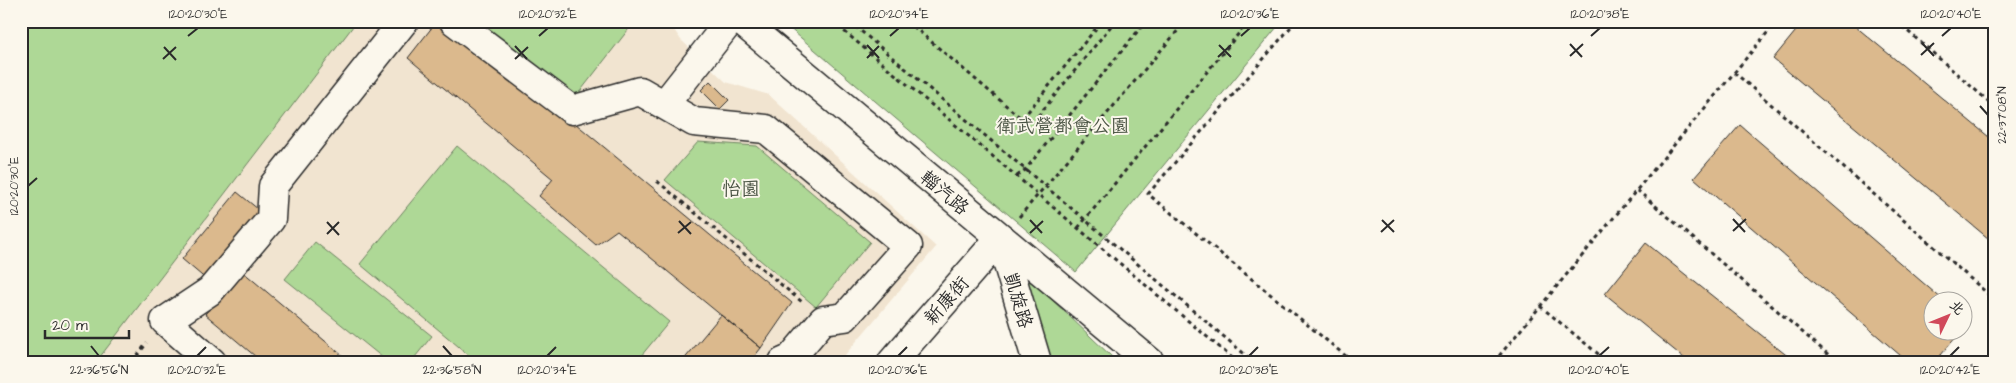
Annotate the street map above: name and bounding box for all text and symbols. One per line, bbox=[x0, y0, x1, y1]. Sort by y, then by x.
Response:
text: 120°20'30"E bbox=[169, 6, 227, 23]
text: 120°20'32"E bbox=[519, 6, 577, 23]
text: 120°20'34"E bbox=[869, 6, 929, 23]
text: 120°20'36"E bbox=[1221, 6, 1279, 23]
text: 120°20'38"E bbox=[1571, 6, 1629, 23]
text: 120°20'40"E bbox=[1921, 6, 1981, 23]
text: 22°37'08"N bbox=[1994, 86, 2011, 144]
park label: 衛武營都會公園 bbox=[996, 113, 1130, 140]
text: 120°20'30"E bbox=[6, 157, 23, 215]
street label: 輜汽路 bbox=[914, 164, 975, 222]
park label: 怡園 bbox=[722, 176, 760, 203]
street label: 凱旋路 bbox=[996, 269, 1039, 332]
street label: 新康街 bbox=[918, 271, 976, 331]
north arrow bbox=[1924, 290, 1974, 340]
text: 北 bbox=[1945, 296, 1969, 320]
scale bar bbox=[45, 308, 129, 340]
text: 20 m bbox=[52, 315, 88, 336]
text: 22°36'56"N bbox=[70, 362, 129, 379]
text: 120°20'32"E bbox=[168, 362, 226, 379]
text: 22°36'58"N bbox=[423, 362, 482, 379]
text: 120°20'34"E bbox=[517, 362, 577, 379]
text: 120°20'36"E bbox=[869, 362, 927, 379]
text: 120°20'38"E bbox=[1220, 362, 1278, 379]
text: 120°20'40"E bbox=[1569, 362, 1629, 379]
text: 120°20'42"E bbox=[1920, 362, 1980, 379]

